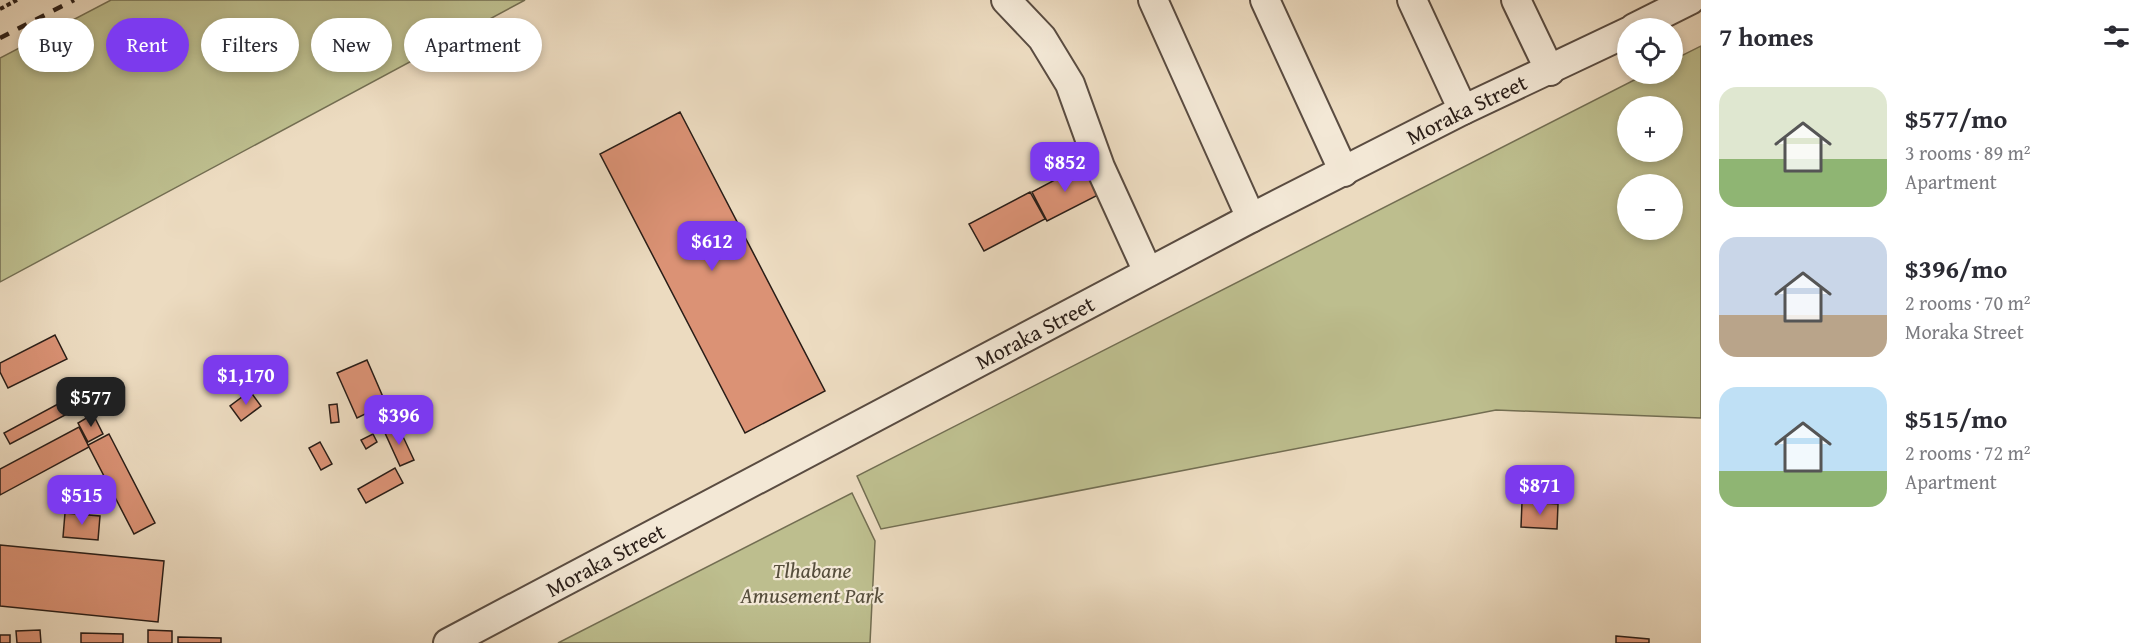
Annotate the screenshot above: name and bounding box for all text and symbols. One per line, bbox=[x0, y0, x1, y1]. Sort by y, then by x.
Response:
text: 7 homes bbox=[1719, 17, 1814, 56]
chip: Buy bbox=[18, 18, 94, 72]
chip: Rent bbox=[106, 18, 189, 72]
chip: Filters bbox=[201, 18, 299, 72]
chip: New bbox=[311, 18, 392, 72]
chip: Apartment bbox=[404, 18, 542, 72]
map controls bbox=[1617, 18, 1683, 240]
button: locate bbox=[1617, 18, 1683, 84]
icon: filters bbox=[2100, 20, 2133, 53]
street label: Moraka Street bbox=[1401, 66, 1532, 152]
button: + bbox=[1617, 96, 1683, 162]
text: $577/mo bbox=[1905, 99, 2007, 138]
icon: home bbox=[1767, 111, 1839, 183]
text: 3 rooms · 89 m² bbox=[1905, 138, 2031, 167]
pin: $852 bbox=[1029, 142, 1101, 193]
text: $852 bbox=[1044, 147, 1086, 176]
text: Apartment bbox=[1905, 167, 1997, 196]
button: − bbox=[1617, 174, 1683, 240]
pin: $612 bbox=[676, 221, 748, 272]
text: $612 bbox=[691, 226, 733, 255]
text: $396/mo bbox=[1905, 249, 2007, 288]
icon: home bbox=[1767, 261, 1839, 333]
street label: Moraka Street bbox=[970, 288, 1100, 377]
text: 2 rooms · 70 m² bbox=[1905, 288, 2031, 317]
text: Moraka Street bbox=[1905, 317, 2024, 346]
pin: $1,170 bbox=[197, 355, 295, 406]
text: $1,170 bbox=[217, 360, 275, 389]
pin: $577 bbox=[55, 377, 127, 428]
text: $577 bbox=[70, 382, 112, 411]
pin: $396 bbox=[363, 395, 435, 446]
text: $515/mo bbox=[1905, 399, 2007, 438]
text: $396 bbox=[378, 400, 420, 429]
icon: home bbox=[1767, 411, 1839, 483]
text: 2 rooms · 72 m² bbox=[1905, 438, 2031, 467]
pin: $871 bbox=[1504, 465, 1576, 516]
text: Apartment bbox=[1905, 467, 1997, 496]
text: $871 bbox=[1519, 470, 1561, 499]
pin: $515 bbox=[46, 475, 118, 526]
text: $515 bbox=[61, 480, 103, 509]
street label: Moraka Street bbox=[540, 515, 671, 604]
park label: Tlhabane Amusement Park bbox=[739, 554, 885, 611]

